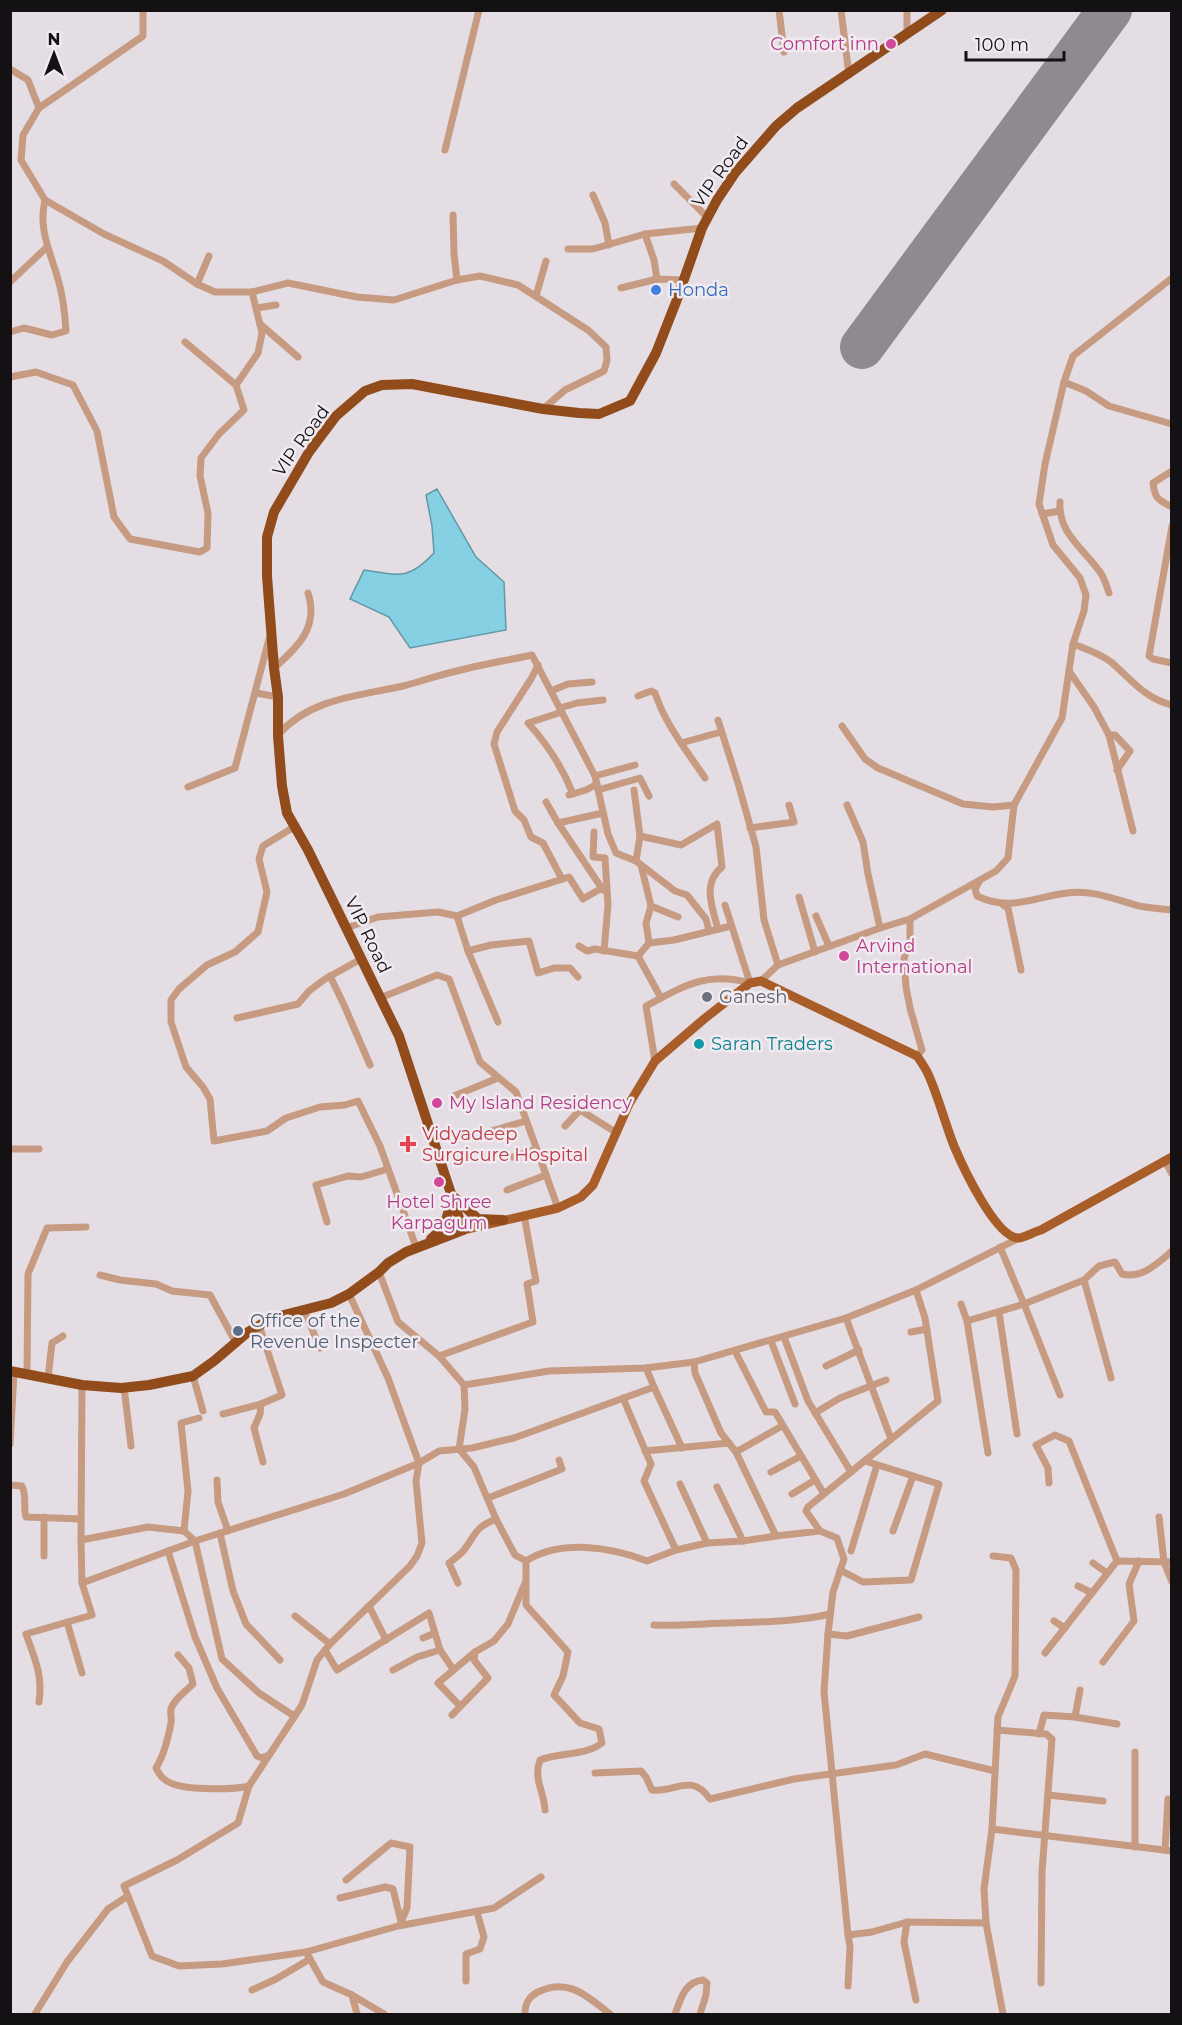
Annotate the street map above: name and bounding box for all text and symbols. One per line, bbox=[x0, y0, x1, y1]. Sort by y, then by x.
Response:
north arrow bbox=[24, 24, 84, 84]
scale bar bbox=[966, 24, 1064, 62]
text: N bbox=[48, 30, 60, 49]
place label: Comfort inn bbox=[770, 33, 879, 55]
text: 100 m bbox=[975, 34, 1029, 56]
marker: Comfort inn bbox=[884, 37, 898, 51]
street label: VIP Road bbox=[687, 132, 753, 212]
place label: Honda bbox=[668, 279, 729, 301]
marker: Honda bbox=[649, 283, 663, 297]
street label: VIP Road bbox=[268, 401, 334, 481]
street label: VIP Road bbox=[340, 893, 396, 977]
place label: Arvind International bbox=[856, 935, 972, 978]
marker: Arvind International bbox=[837, 949, 851, 963]
place label: Ganesh bbox=[719, 986, 788, 1008]
marker: Ganesh bbox=[700, 990, 714, 1004]
place label: Saran Traders bbox=[711, 1033, 833, 1055]
marker: Saran Traders bbox=[692, 1037, 706, 1051]
place label: My Island Residency bbox=[449, 1092, 632, 1114]
marker: My Island Residency bbox=[430, 1096, 444, 1110]
place label: Vidyadeep Surgicure Hospital bbox=[422, 1123, 588, 1166]
marker: Vidyadeep Surgicure Hospital bbox=[399, 1135, 417, 1153]
marker: Hotel Shree Karpagum bbox=[432, 1175, 446, 1189]
place label: Hotel Shree Karpagum bbox=[386, 1191, 492, 1234]
place label: Office of the Revenue Inspecter bbox=[250, 1310, 419, 1353]
marker: Office of the Revenue Inspecter bbox=[231, 1324, 245, 1338]

